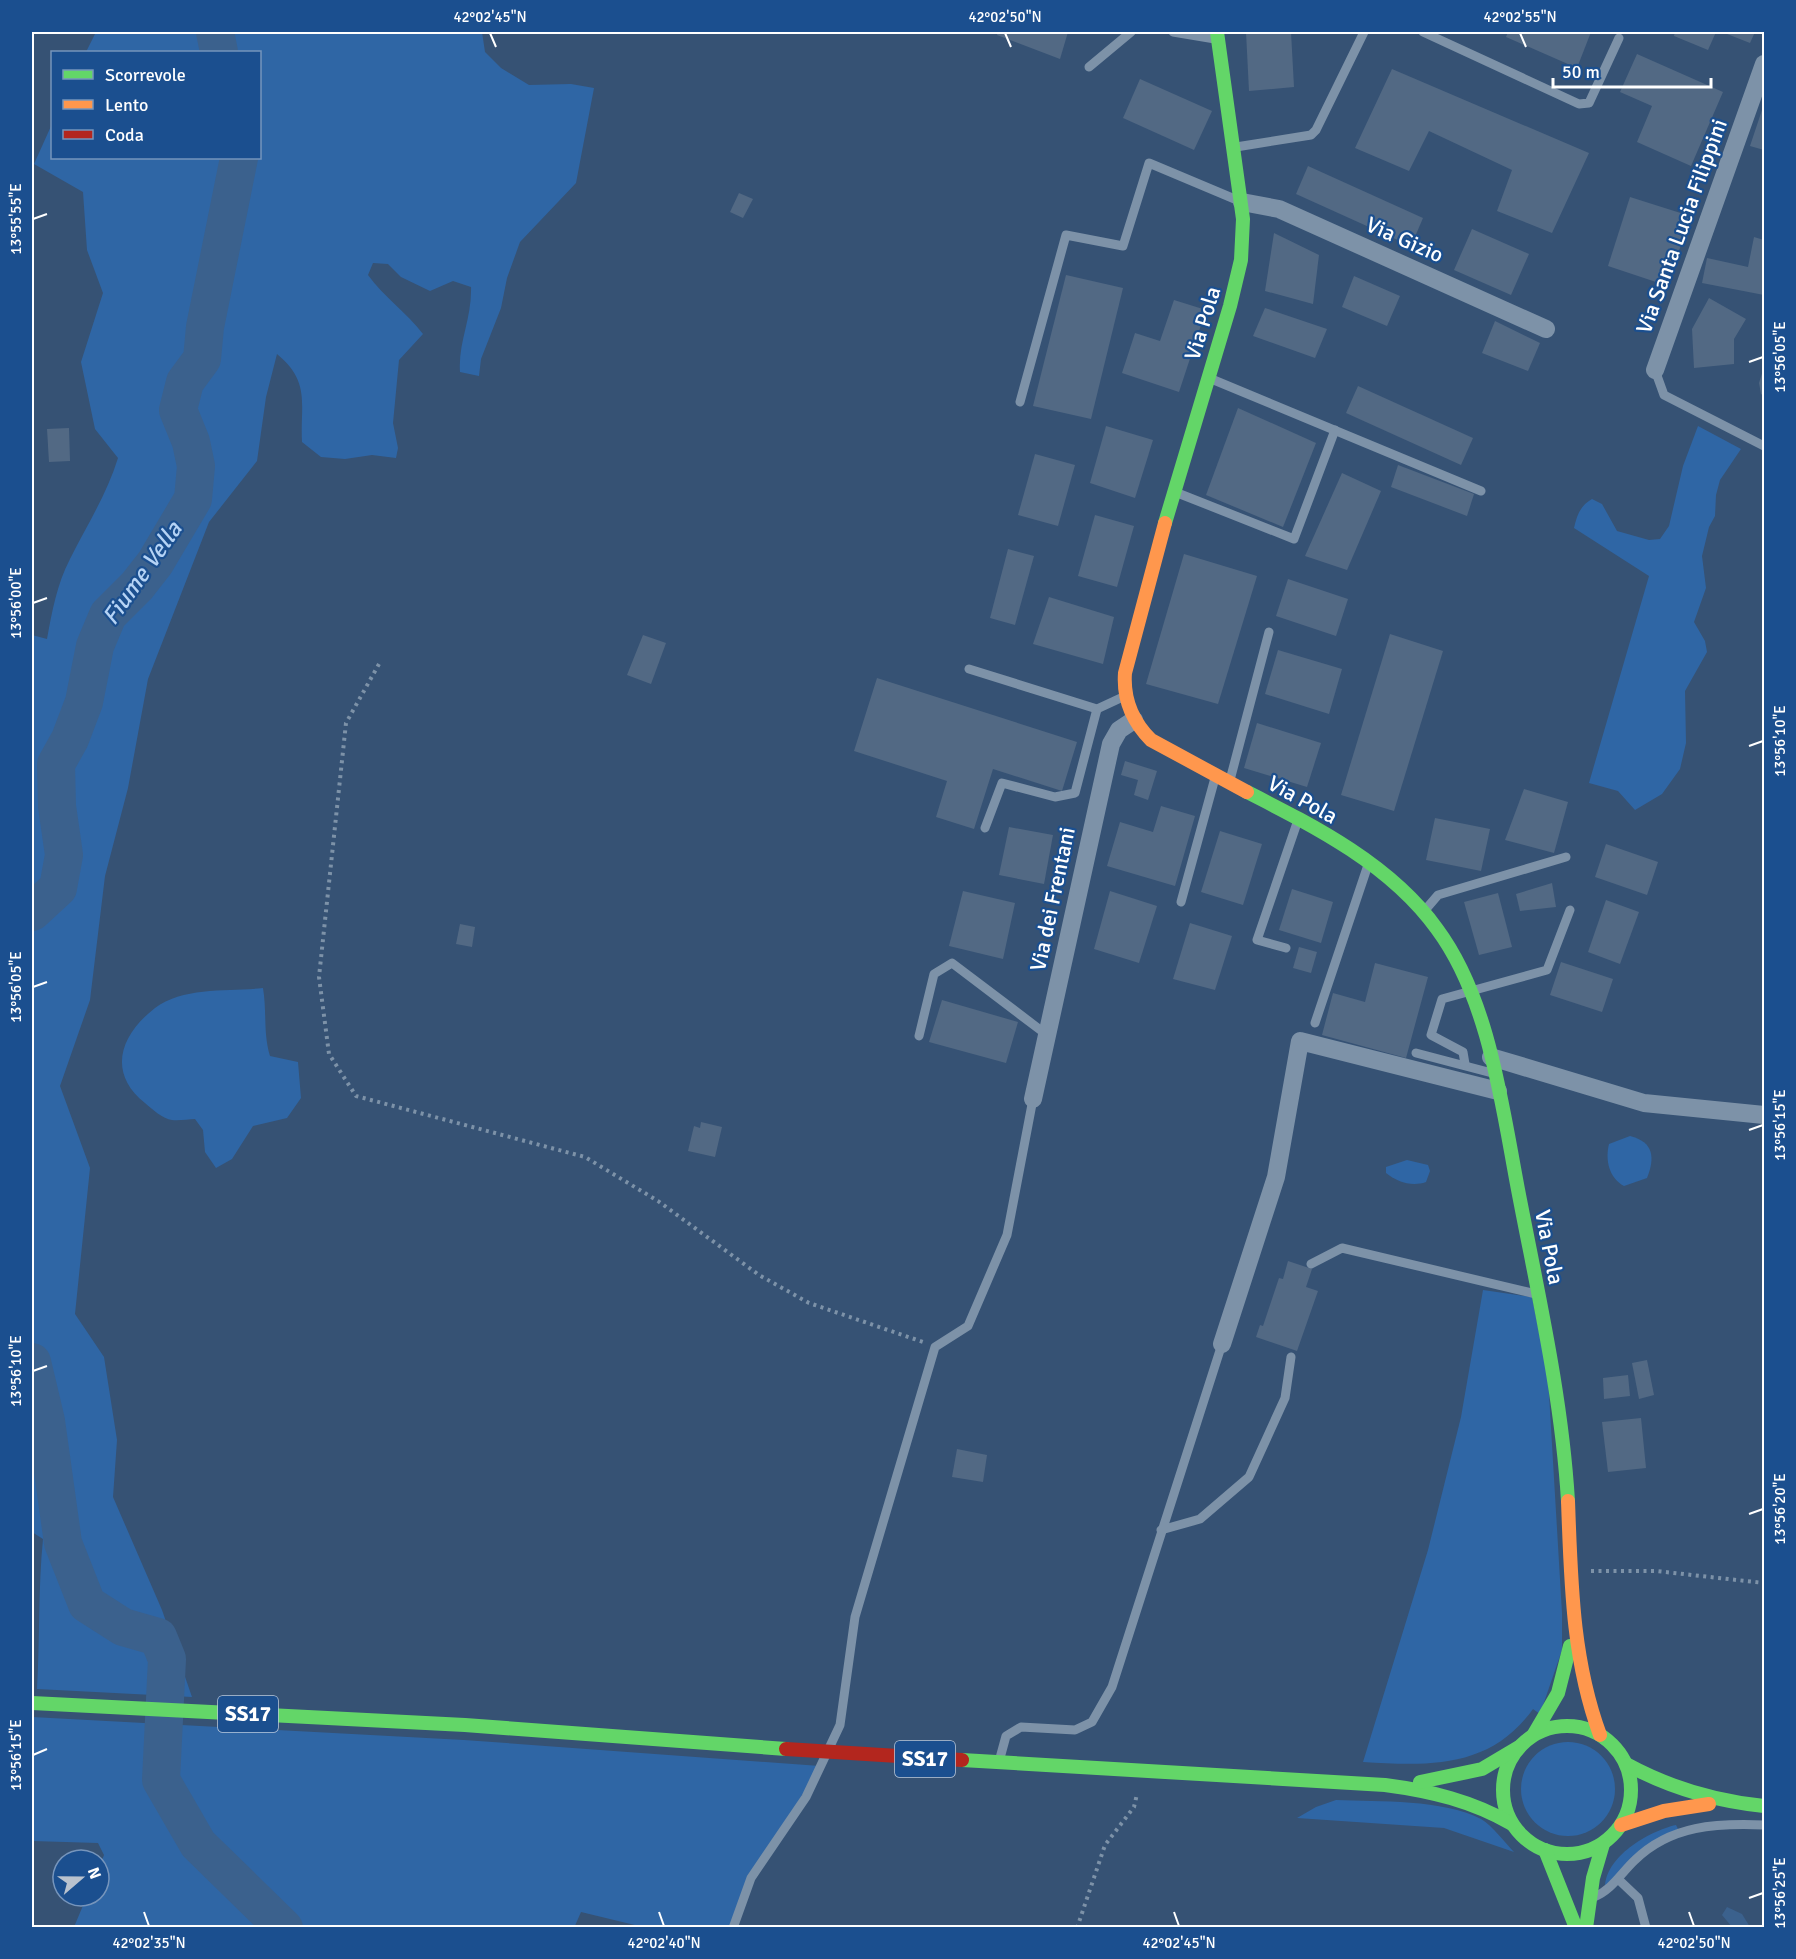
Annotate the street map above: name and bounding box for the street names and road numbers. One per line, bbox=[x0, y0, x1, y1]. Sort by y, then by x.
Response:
street label: Via Santa Lucia Filippini bbox=[1630, 115, 1733, 337]
street label: Via Gizio bbox=[1362, 210, 1448, 268]
street label: Via Pola bbox=[1179, 283, 1226, 363]
street label: Via Pola bbox=[1263, 769, 1342, 830]
street label: Via dei Frentani bbox=[1024, 825, 1081, 974]
street label: Via Pola bbox=[1529, 1207, 1570, 1287]
road number: SS17 bbox=[218, 1696, 278, 1732]
road number: SS17 bbox=[895, 1741, 955, 1777]

